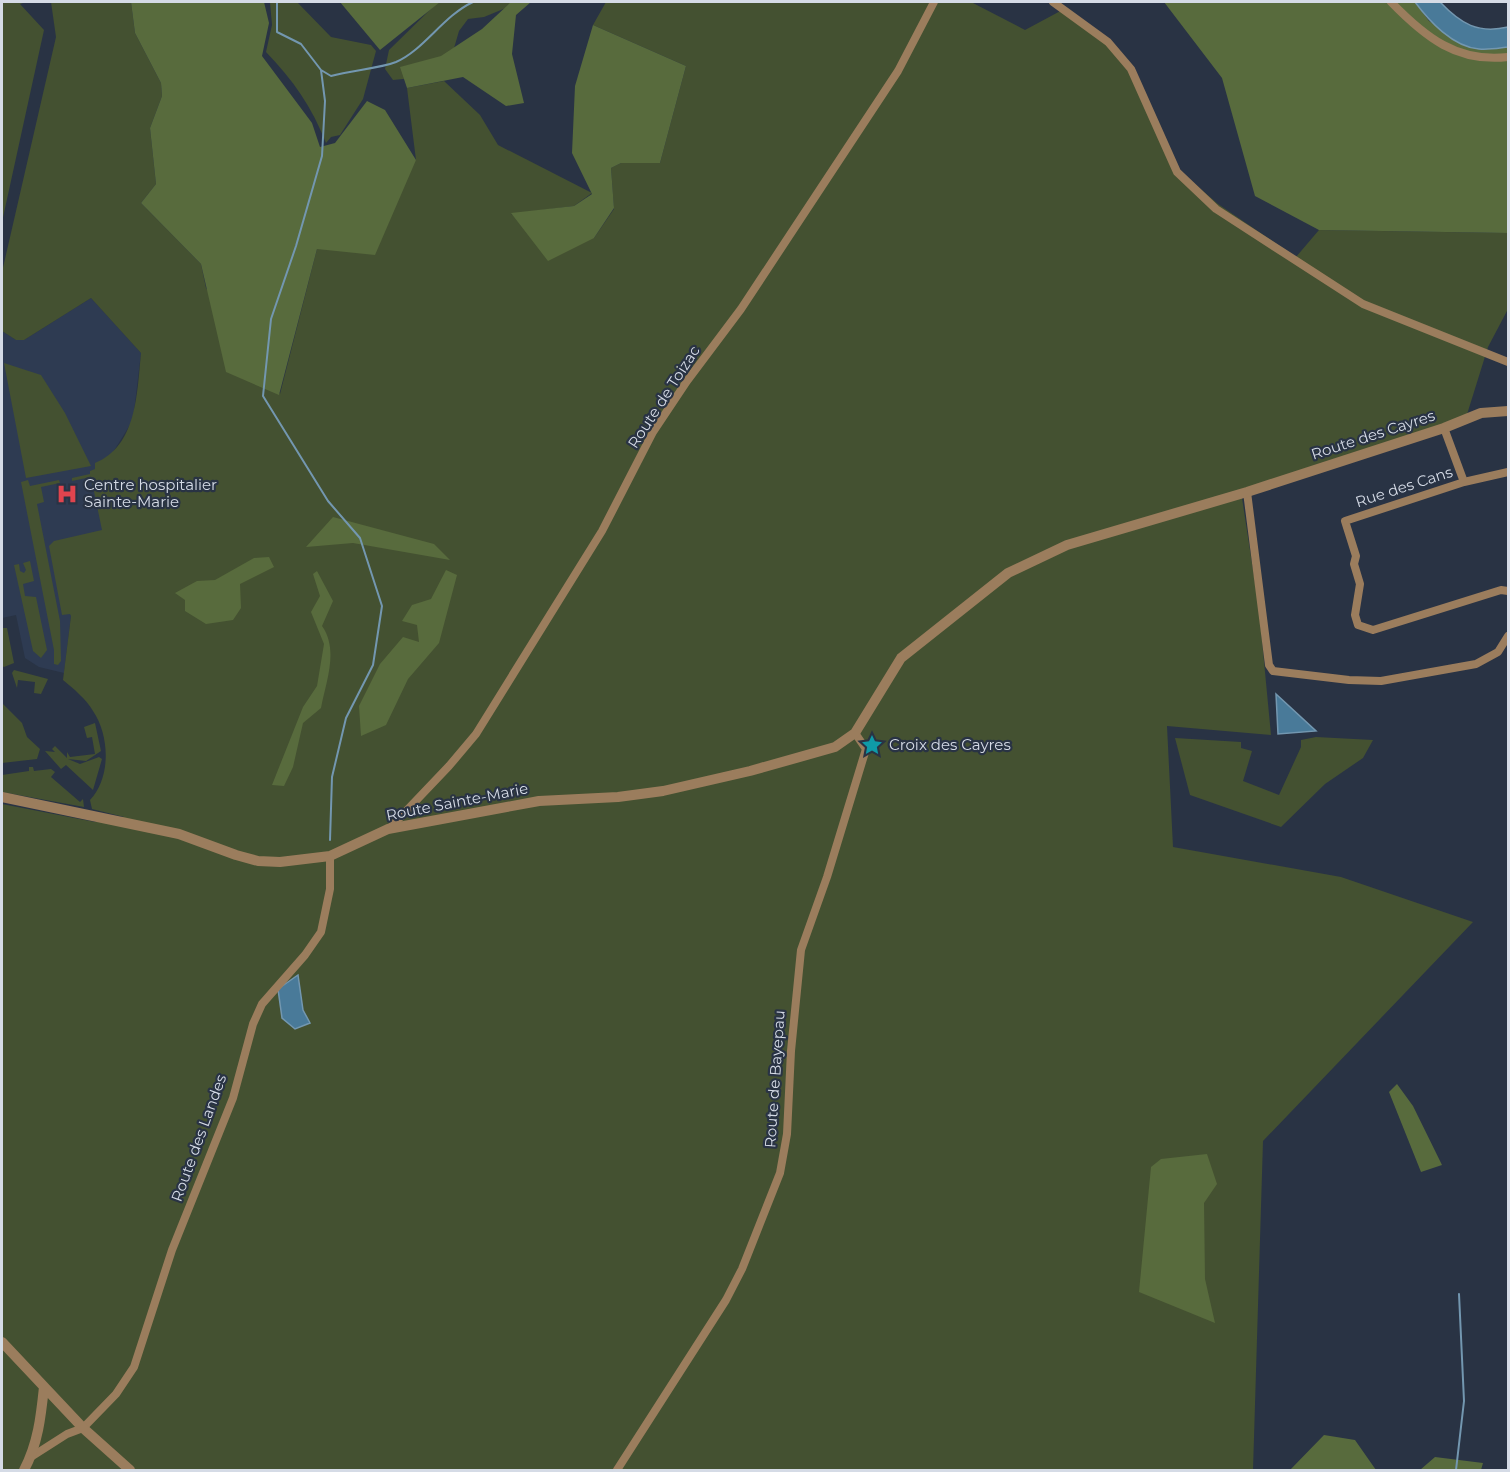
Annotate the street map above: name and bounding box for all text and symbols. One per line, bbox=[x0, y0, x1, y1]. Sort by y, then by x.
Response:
street label: Route de Toizac bbox=[623, 342, 704, 452]
street label: Route des Cayres bbox=[1309, 406, 1437, 463]
street label: Rue des Cans bbox=[1353, 462, 1455, 511]
place label: Centre hospitalier Sainte-Marie bbox=[84, 475, 217, 511]
hospital icon: Centre hospitalier Sainte-Marie bbox=[55, 482, 79, 506]
place icon: Croix des Cayres bbox=[860, 733, 884, 757]
place label: Croix des Cayres bbox=[889, 735, 1011, 754]
street label: Route Sainte-Marie bbox=[384, 778, 530, 825]
street label: Route de Bayepau bbox=[760, 1009, 789, 1149]
street label: Route des Landes bbox=[167, 1072, 230, 1204]

